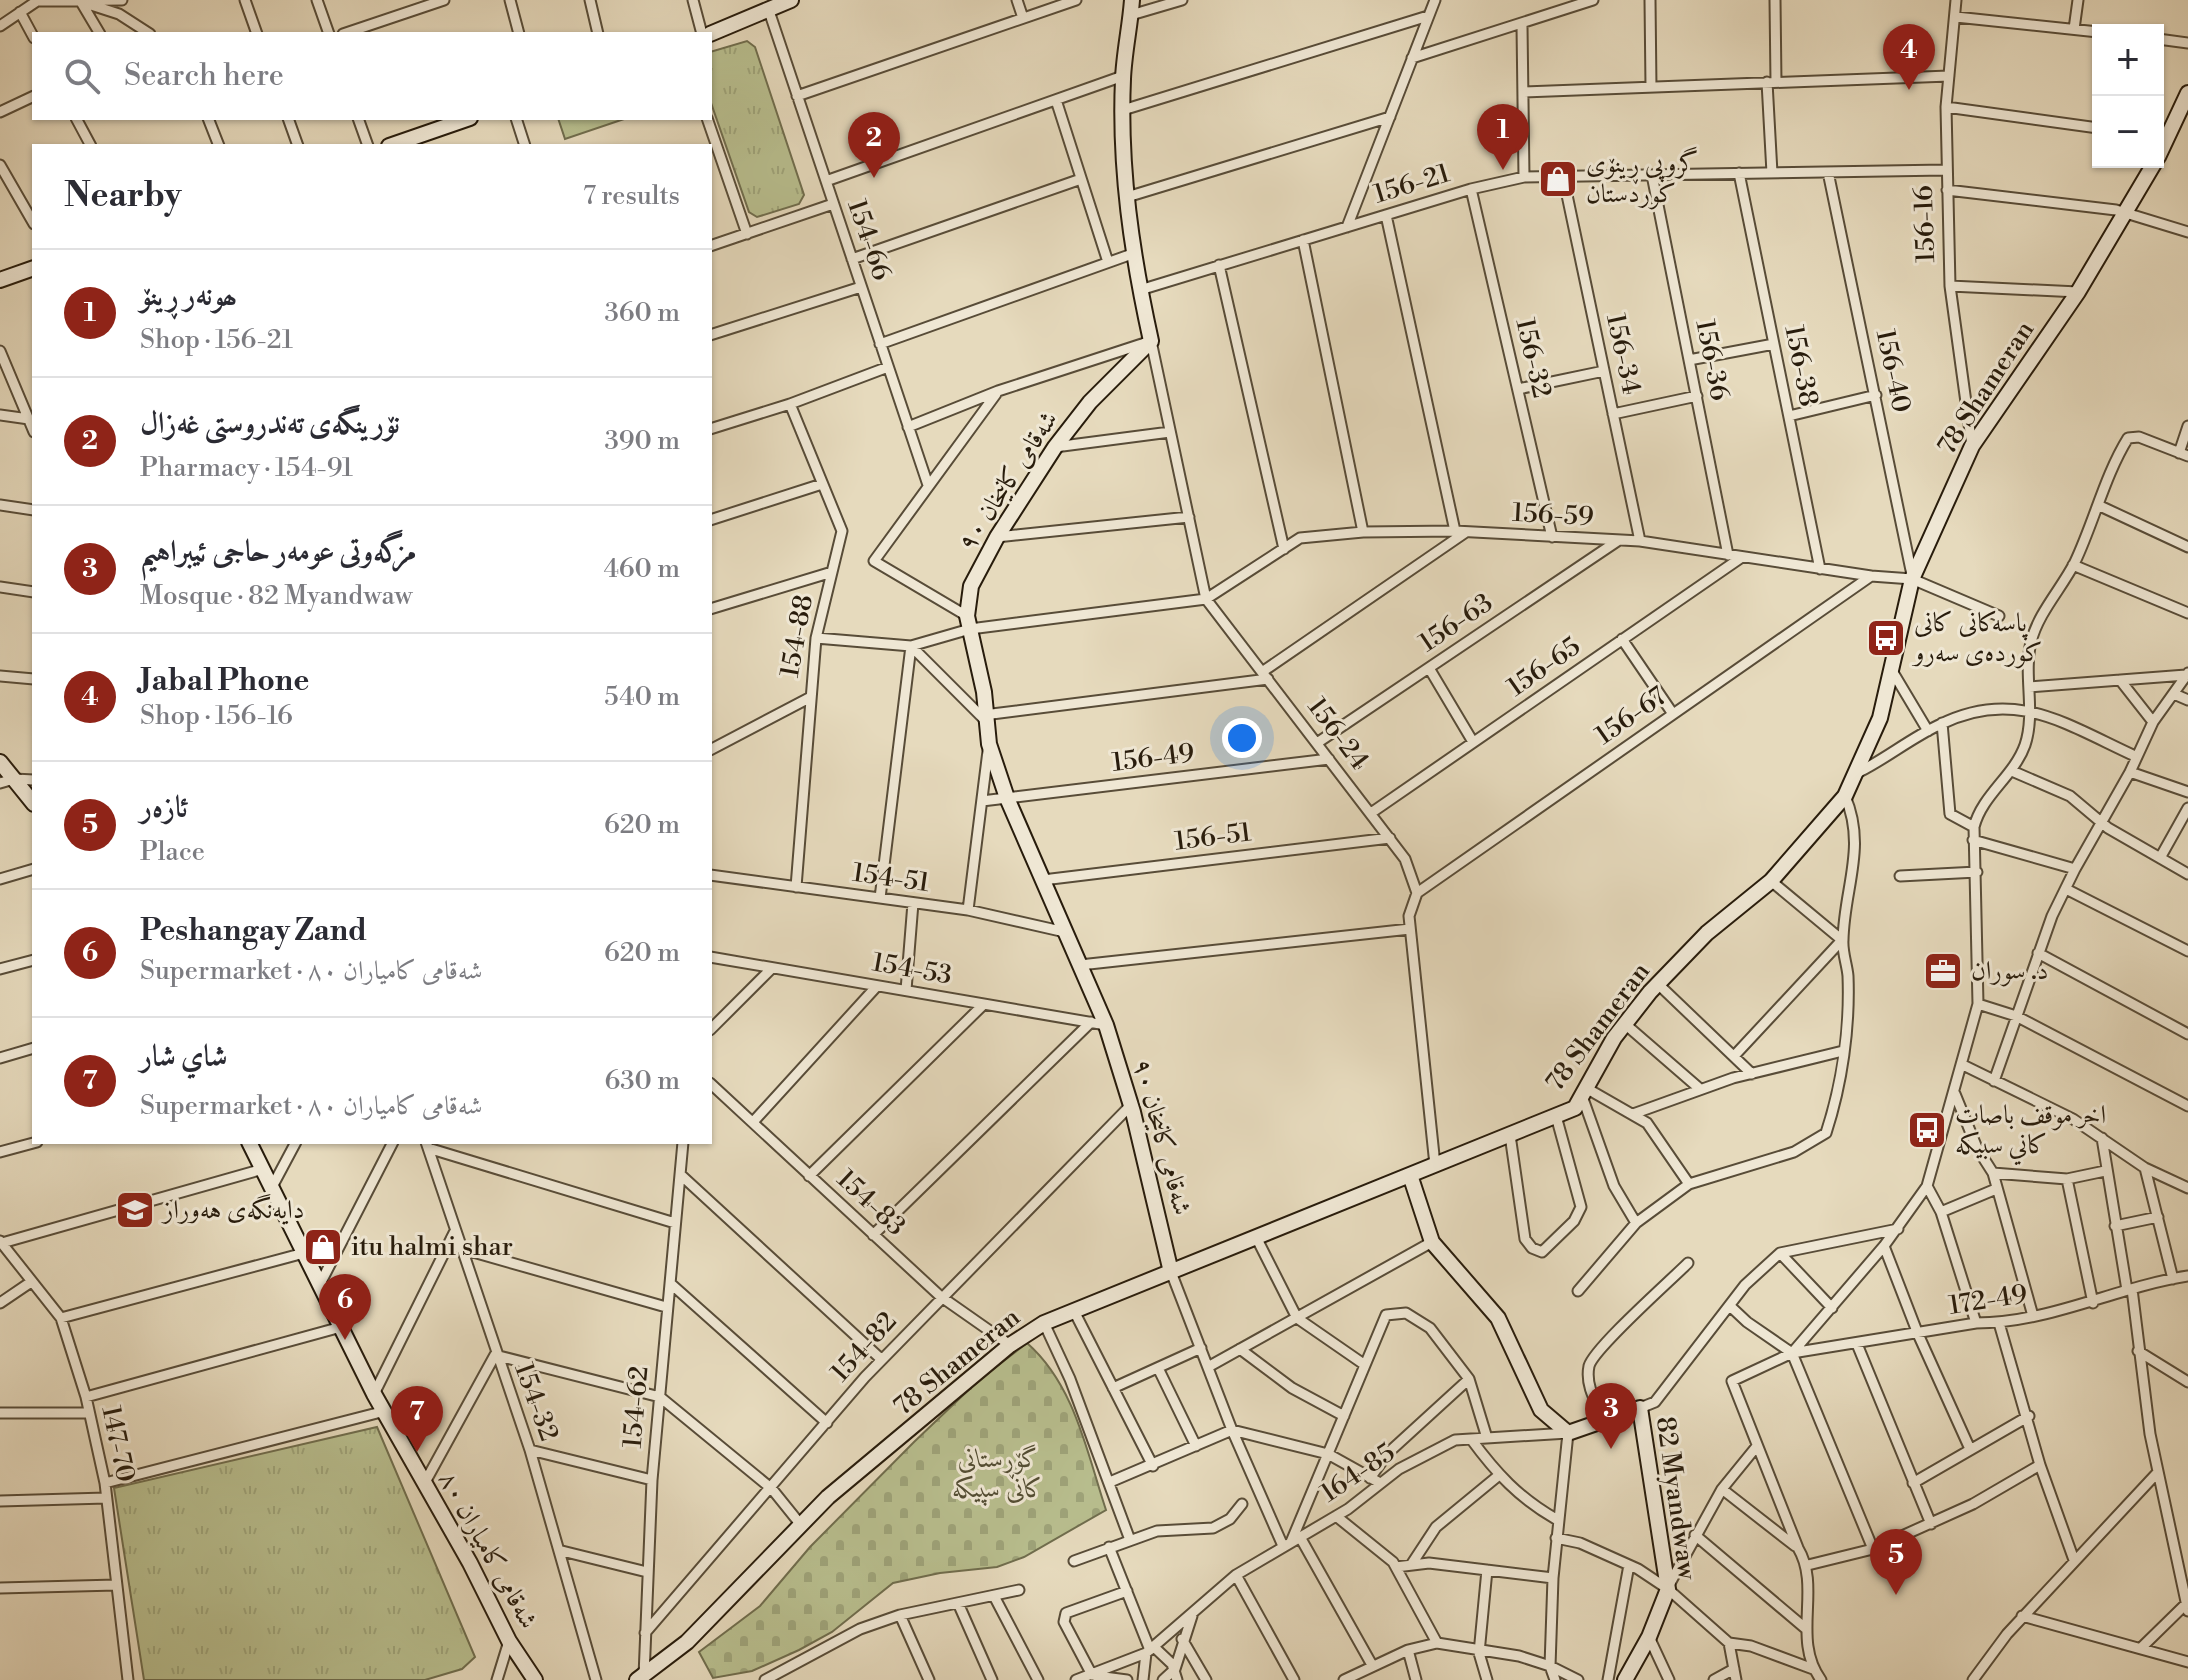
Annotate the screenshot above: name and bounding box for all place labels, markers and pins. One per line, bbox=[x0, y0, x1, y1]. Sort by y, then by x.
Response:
pin: 4 bbox=[1883, 24, 1935, 90]
pin: 1 bbox=[1477, 104, 1529, 170]
pin: 2 bbox=[848, 112, 900, 178]
place label: گروپی ڕینۆی کوردستان bbox=[1586, 146, 1698, 210]
shop icon: گروپی ڕینۆی کوردستان bbox=[1537, 158, 1579, 200]
place label: پاسەکانی کانی کوردەی سەرو bbox=[1911, 607, 2042, 669]
bus stop icon: پاسەکانی کانی کوردەی سەرو bbox=[1865, 617, 1907, 659]
office icon: د. سوران bbox=[1922, 950, 1964, 992]
place label: د. سوران bbox=[1971, 955, 2049, 987]
place label: اخر موقف باصات كاني سبيكه bbox=[1955, 1099, 2106, 1166]
bus stop icon: اخر موقف باصات كاني سبيكه bbox=[1906, 1109, 1948, 1151]
school or university icon: دایەنگەی هەوراز bbox=[114, 1189, 156, 1231]
place label: دایەنگەی هەوراز bbox=[160, 1193, 304, 1226]
shop icon: itu halmi shar bbox=[302, 1226, 344, 1268]
place label: itu halmi shar bbox=[351, 1231, 513, 1263]
pin: 6 bbox=[319, 1274, 371, 1340]
pin: 3 bbox=[1585, 1383, 1637, 1449]
pin: 7 bbox=[391, 1386, 443, 1452]
pin: 5 bbox=[1870, 1529, 1922, 1595]

